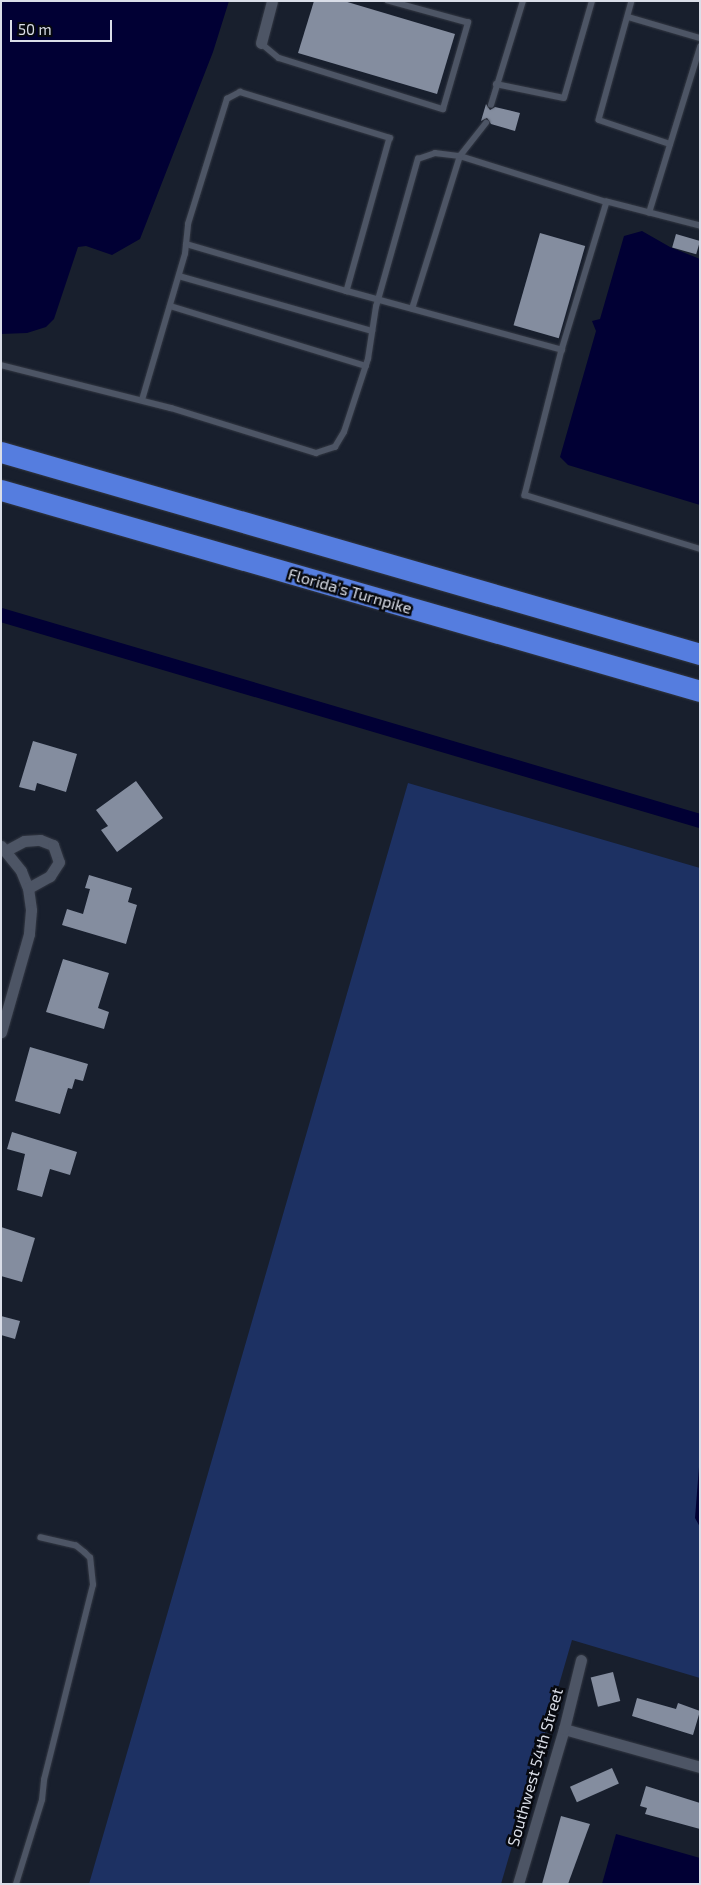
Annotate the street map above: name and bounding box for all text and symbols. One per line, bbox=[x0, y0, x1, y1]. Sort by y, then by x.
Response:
scale bar bbox=[12, 10, 115, 42]
text: 50 m bbox=[18, 20, 52, 38]
street label: Florida's Turnpike bbox=[286, 564, 414, 618]
street label: Southwest 54th Street bbox=[503, 1686, 567, 1848]

